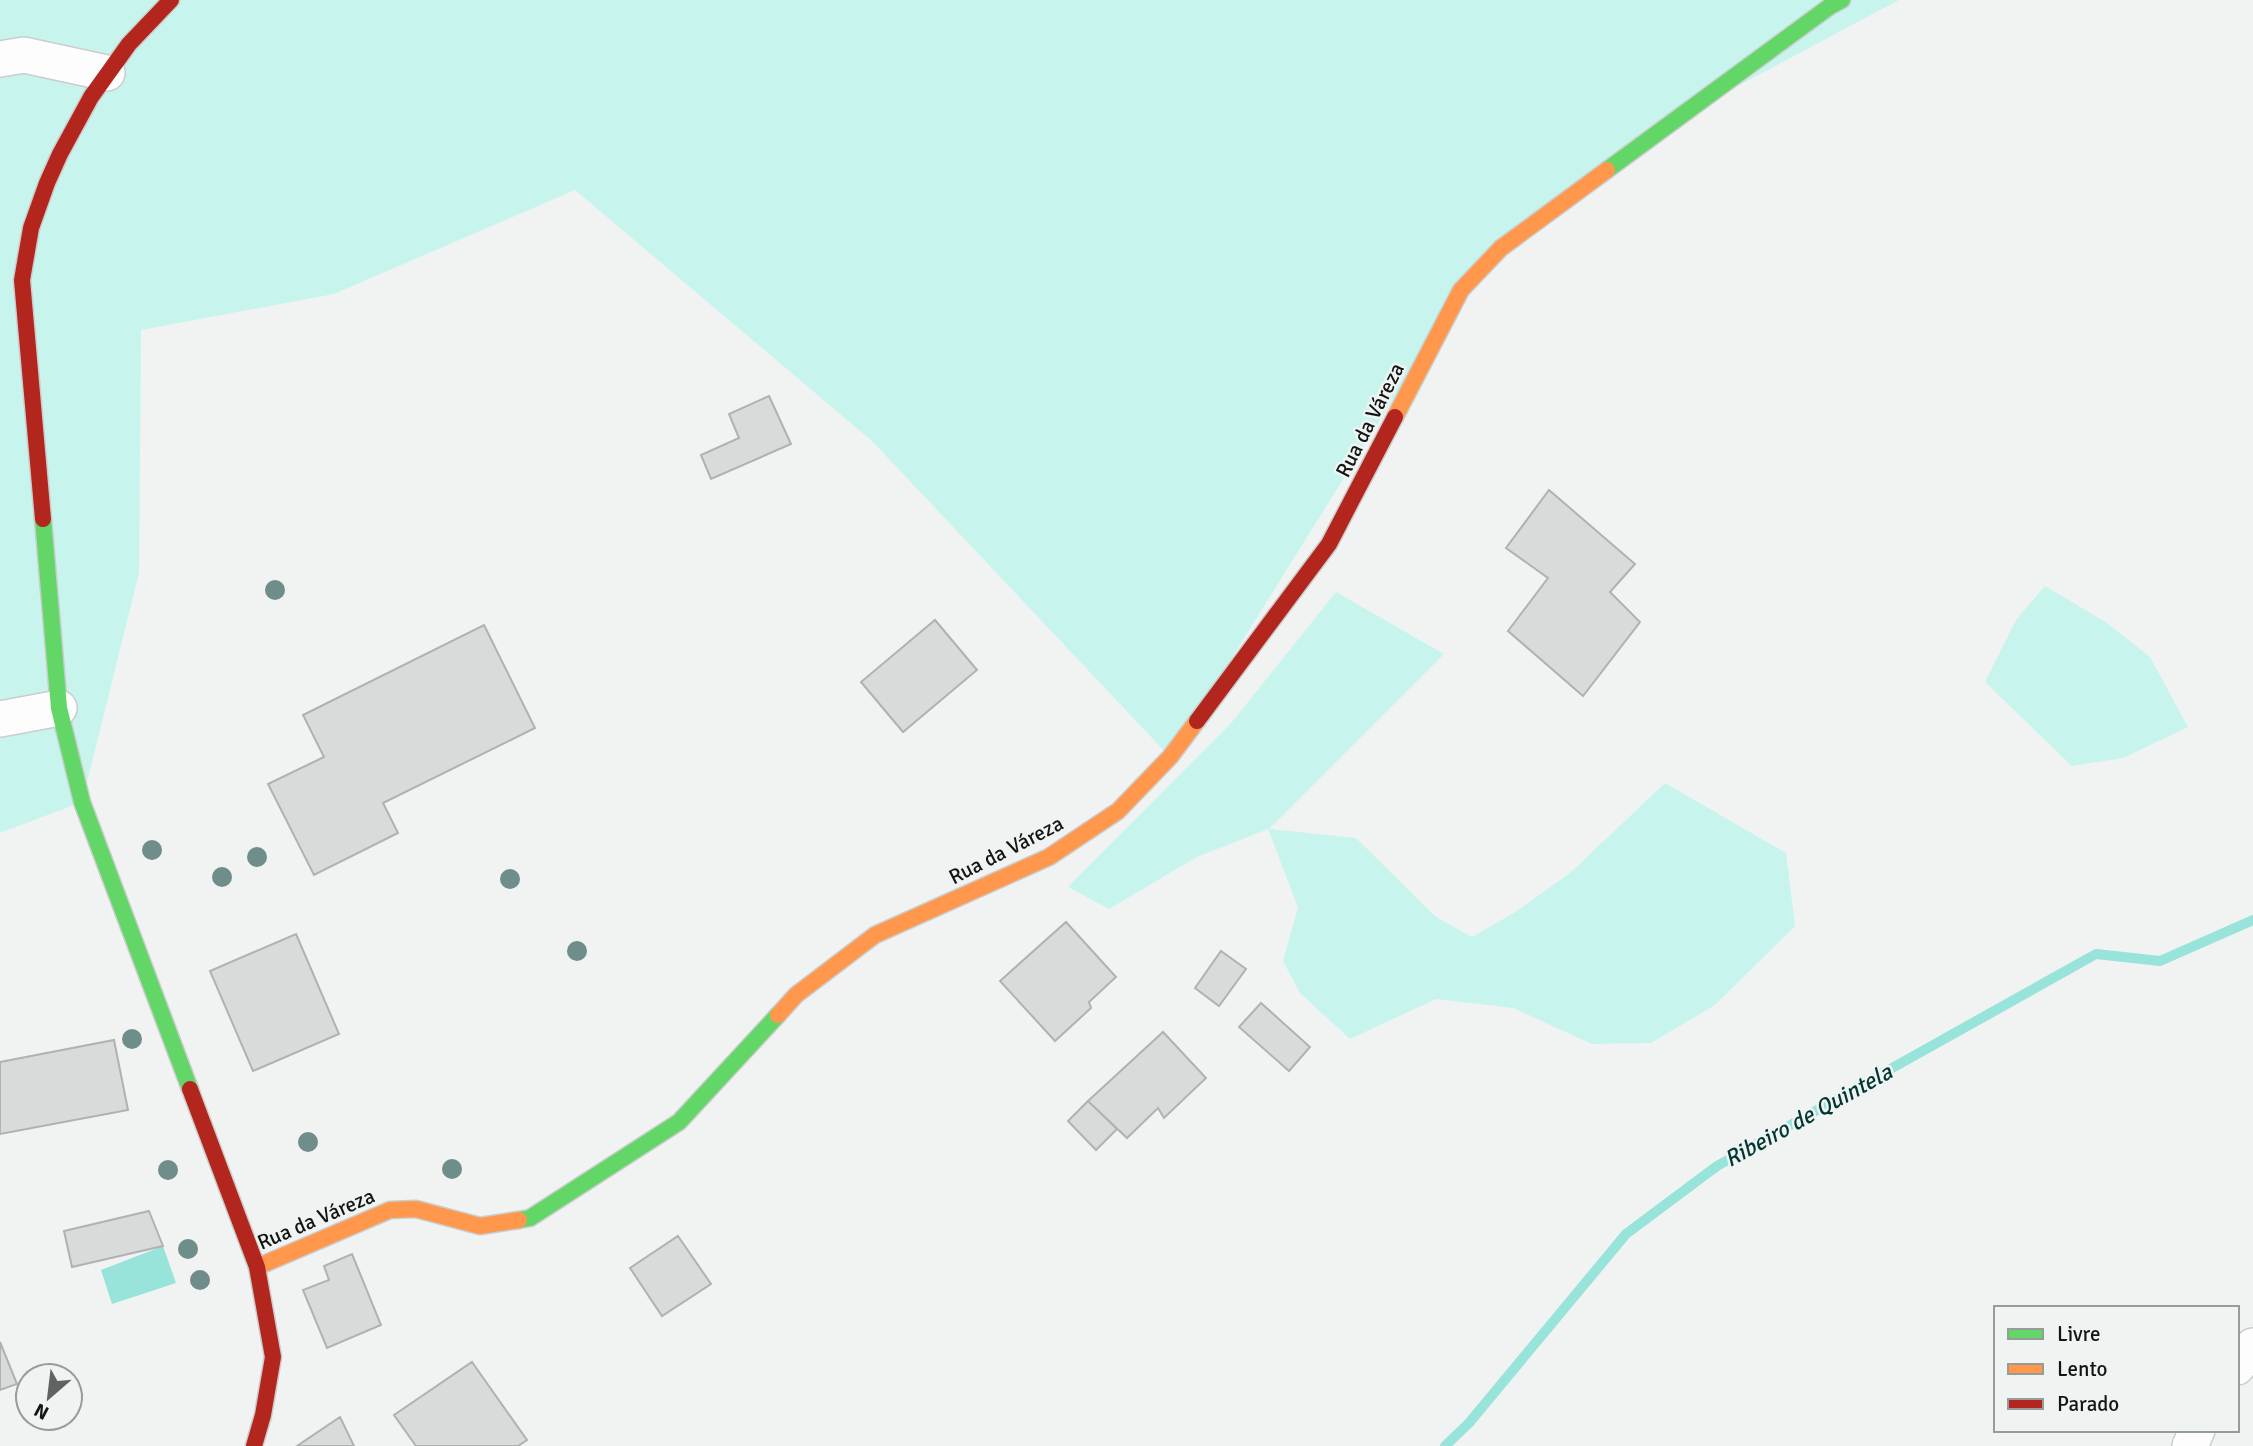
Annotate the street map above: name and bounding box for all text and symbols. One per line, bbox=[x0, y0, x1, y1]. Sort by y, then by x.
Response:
street label: Rua da Váreza bbox=[1330, 358, 1410, 482]
street label: Rua da Váreza bbox=[944, 810, 1068, 890]
water label: Ribeiro de Quintela bbox=[1719, 1057, 1899, 1174]
street label: Rua da Váreza bbox=[253, 1183, 379, 1255]
legend bbox=[1994, 1306, 2239, 1432]
text: Livre bbox=[2057, 1321, 2100, 1347]
text: Lento bbox=[2057, 1356, 2107, 1382]
north arrow bbox=[14, 1362, 84, 1432]
text: Parado bbox=[2057, 1391, 2119, 1417]
text: N bbox=[30, 1397, 53, 1425]

